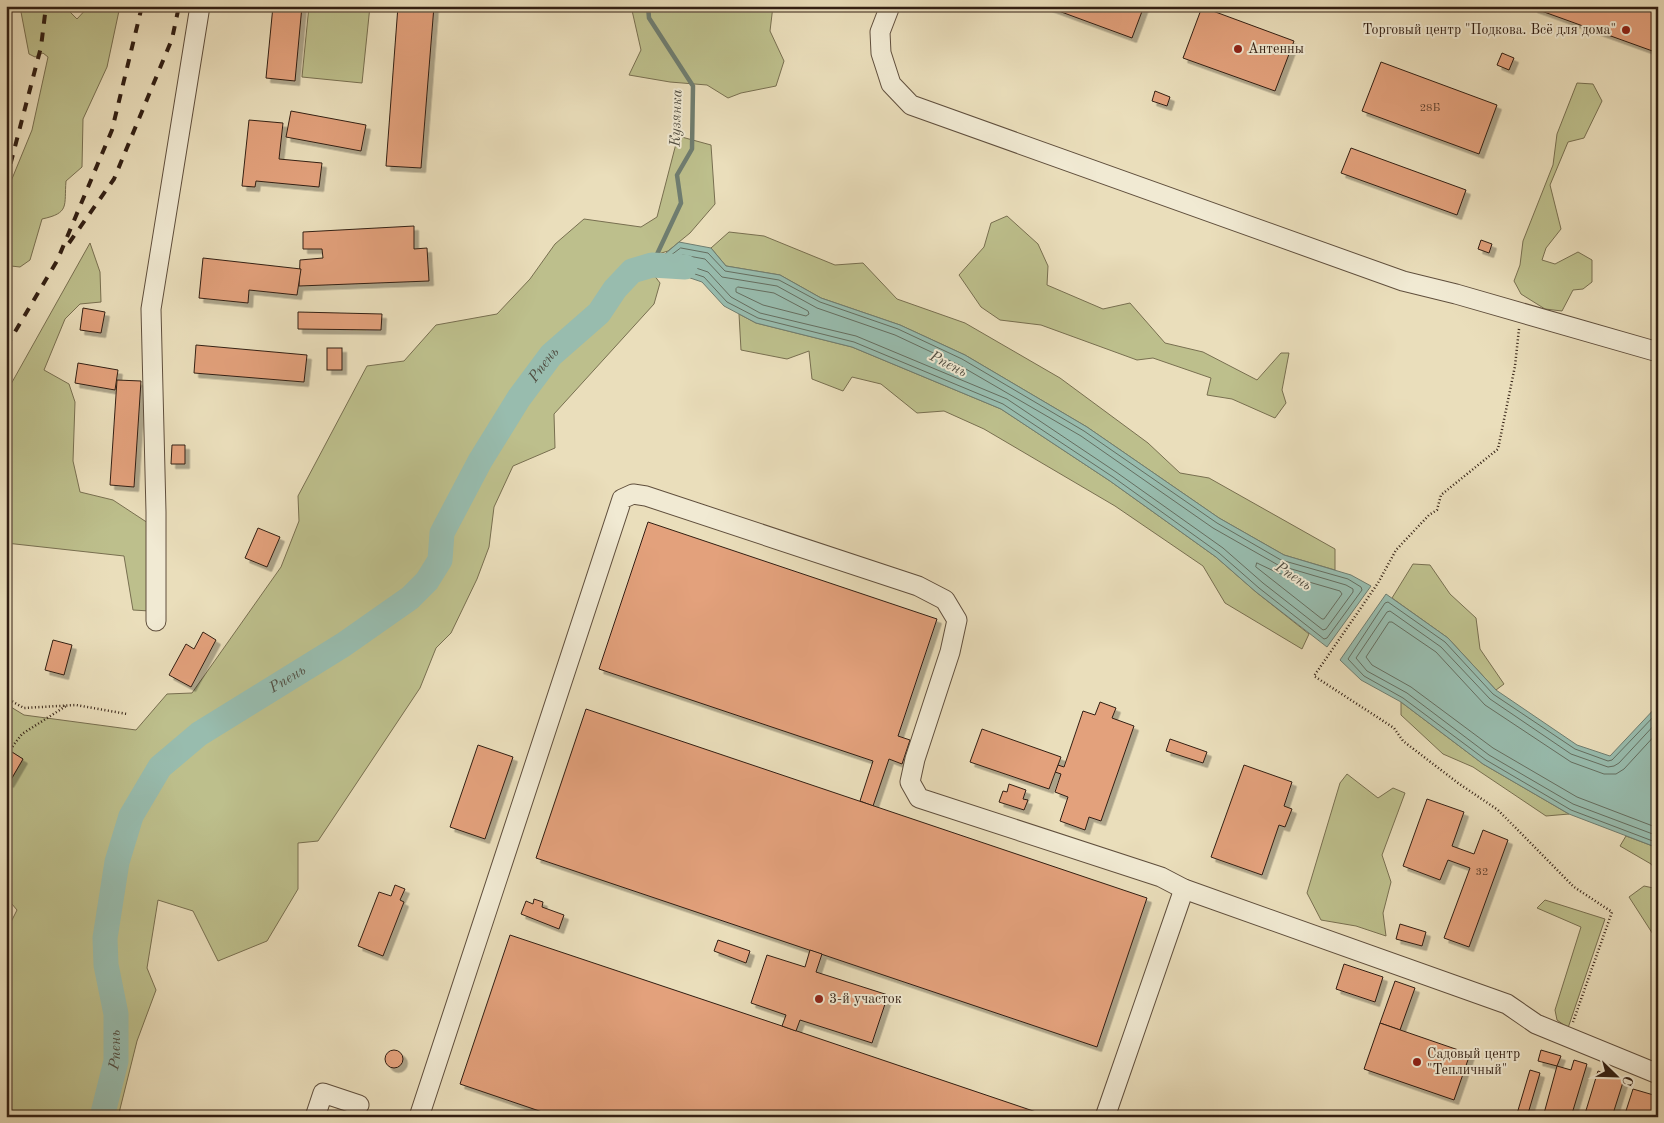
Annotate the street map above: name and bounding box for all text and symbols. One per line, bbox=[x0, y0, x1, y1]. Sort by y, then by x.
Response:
place label: Торговый центр "Подкова. Всё для дома" bbox=[1363, 23, 1616, 37]
marker: Торговый центр "Подкова. Всё для дома" bbox=[1620, 24, 1632, 36]
place label: Антенны bbox=[1248, 42, 1304, 56]
marker: Антенны bbox=[1232, 43, 1244, 55]
water label: Кузянка bbox=[668, 89, 685, 148]
house number: 28Б bbox=[1420, 103, 1440, 114]
water label: Рпень bbox=[525, 344, 562, 386]
water label: Рпень bbox=[926, 349, 969, 381]
water label: Рпень bbox=[1271, 559, 1314, 594]
water label: Рпень bbox=[266, 662, 309, 697]
house number: 32 bbox=[1476, 867, 1488, 878]
place label: 3-й участок bbox=[829, 992, 902, 1006]
marker: 3-й участок bbox=[813, 993, 825, 1005]
water label: Рпень bbox=[106, 1030, 124, 1072]
place label: Садовый центр "Тепличный" bbox=[1427, 1047, 1520, 1077]
north arrow bbox=[1592, 1050, 1642, 1100]
marker: Садовый центр "Тепличный" bbox=[1411, 1056, 1423, 1068]
text: С bbox=[1619, 1074, 1635, 1088]

